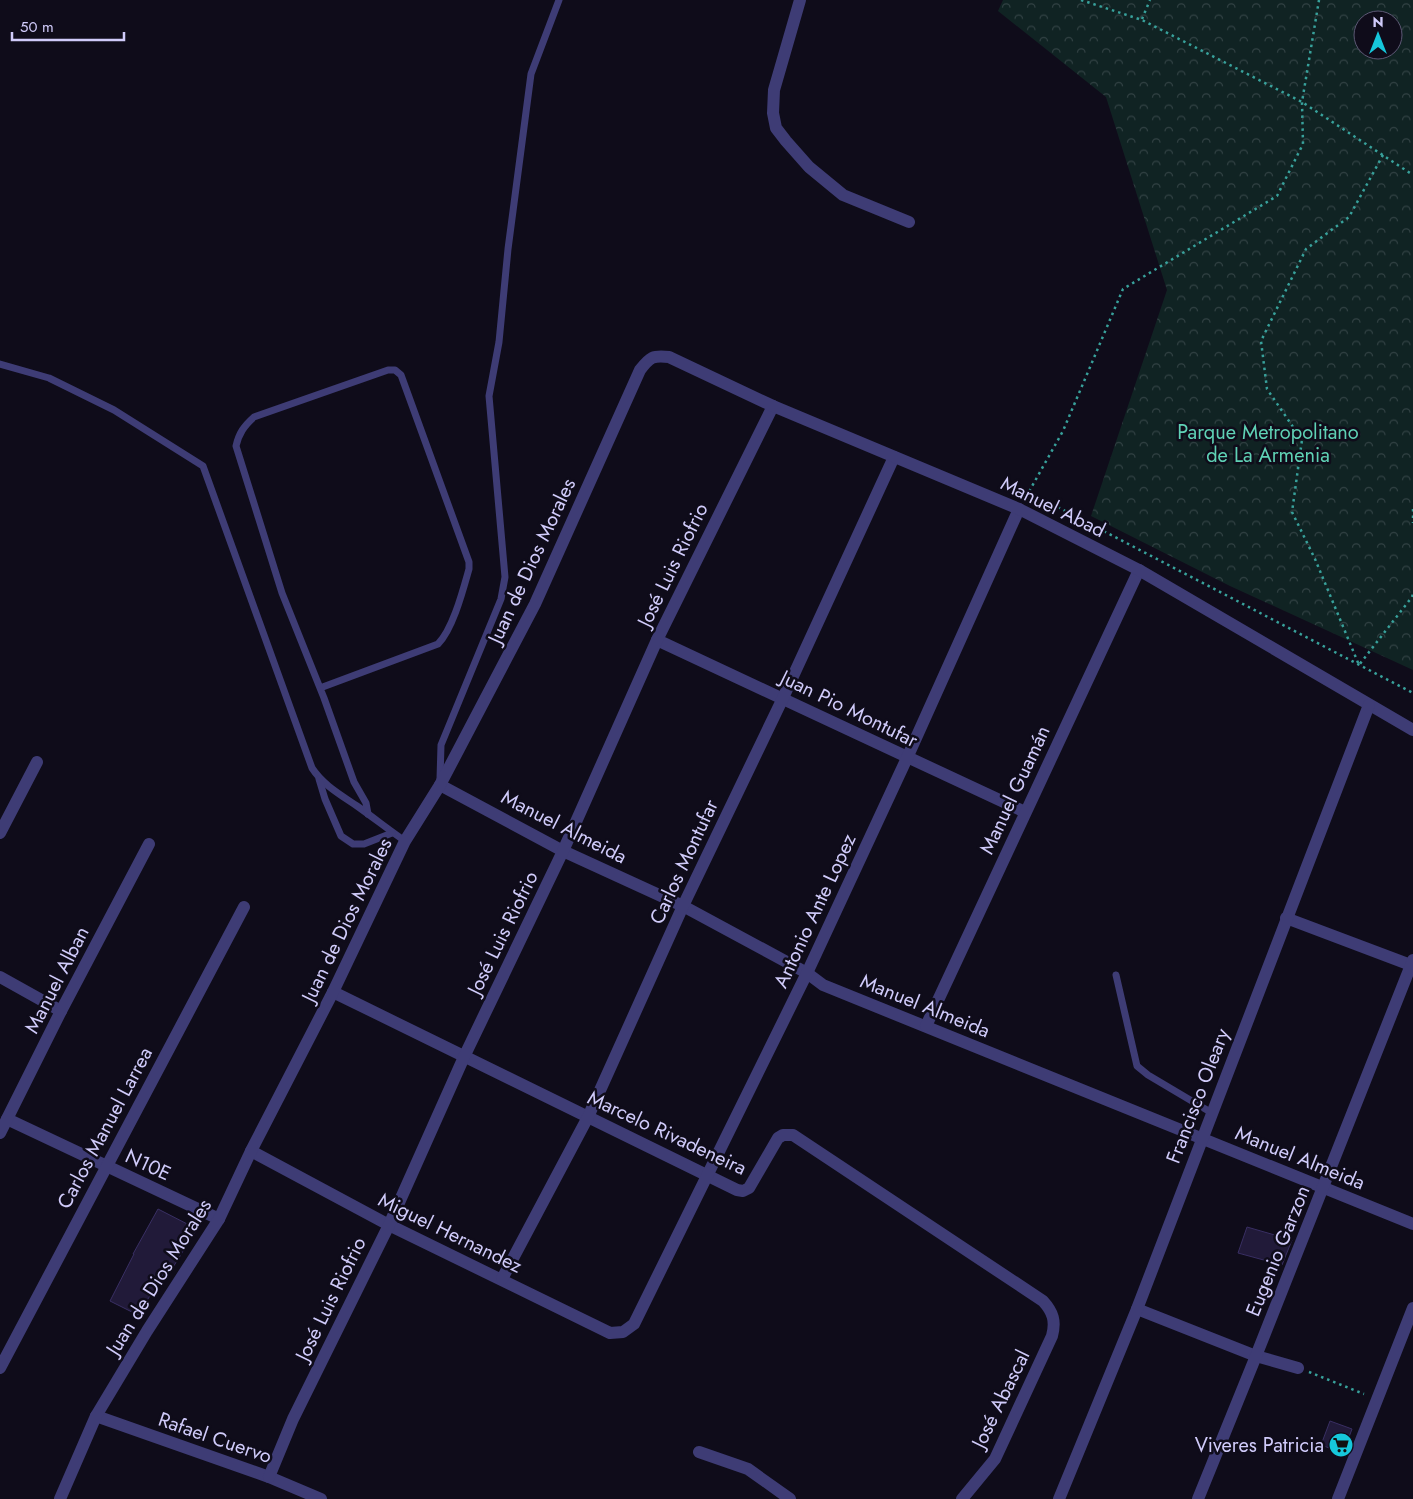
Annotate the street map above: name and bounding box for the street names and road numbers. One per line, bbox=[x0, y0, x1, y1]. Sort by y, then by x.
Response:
street label: Manuel Abad bbox=[996, 469, 1110, 545]
street label: Juan de Dios Morales bbox=[480, 474, 583, 651]
street label: José Luis Riofrio bbox=[629, 498, 716, 634]
street label: Juan Pio Montufar bbox=[773, 662, 923, 755]
street label: Manuel Guamán bbox=[972, 721, 1058, 859]
street label: Manuel Almeida bbox=[496, 783, 632, 871]
street label: Carlos Montufar bbox=[642, 795, 726, 929]
street label: Antonio Ante Lopez bbox=[766, 829, 864, 993]
street label: Juan de Dios Morales bbox=[293, 833, 399, 1010]
street label: José Luis Riofrio bbox=[459, 866, 546, 1002]
street label: Manuel Alban bbox=[18, 921, 96, 1039]
street label: Manuel Almeida bbox=[856, 967, 994, 1045]
street label: Francisco Oleary bbox=[1159, 1024, 1237, 1168]
street label: Carlos Manuel Larrea bbox=[50, 1042, 160, 1214]
street label: Marcelo Rivadeneira bbox=[583, 1083, 751, 1183]
street label: Manuel Almeida bbox=[1231, 1119, 1369, 1197]
street label: N10E bbox=[120, 1142, 176, 1188]
street label: Eugenio Garzon bbox=[1239, 1181, 1317, 1321]
street label: Miguel Hernandez bbox=[373, 1186, 527, 1280]
street label: Juan de Dios Morales bbox=[98, 1193, 219, 1363]
street label: José Luis Riofrio bbox=[287, 1232, 374, 1368]
street label: José Abascal bbox=[963, 1345, 1037, 1456]
street label: Rafael Cuervo bbox=[154, 1405, 276, 1471]

